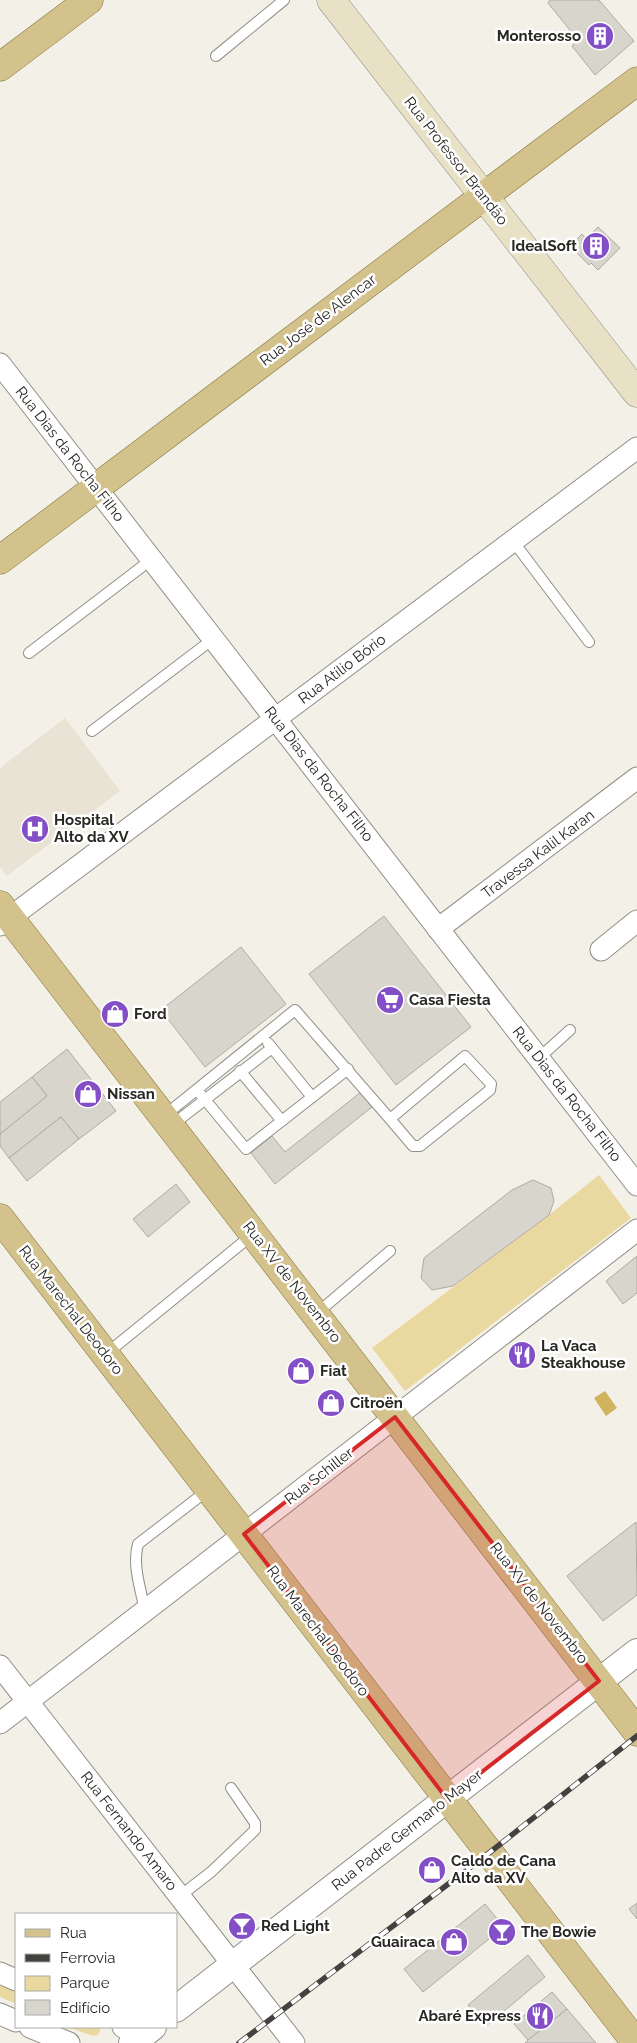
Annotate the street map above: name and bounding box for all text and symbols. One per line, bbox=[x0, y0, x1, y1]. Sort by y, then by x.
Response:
building icon: Monterosso bbox=[585, 21, 615, 51]
place label: Monterosso bbox=[497, 27, 581, 45]
street label: Rua Professor Brandão bbox=[400, 93, 512, 229]
building icon: IdealSoft bbox=[581, 231, 611, 261]
place label: IdealSoft bbox=[511, 237, 577, 255]
street label: Rua José de Alencar bbox=[256, 270, 380, 370]
street label: Rua Dias da Rocha Filho bbox=[12, 383, 128, 525]
street label: Rua Atílio Bório bbox=[295, 630, 389, 708]
street label: Rua Dias da Rocha Filho bbox=[261, 703, 377, 845]
street label: Travessa Kalil Karan bbox=[478, 806, 598, 902]
place label: Hospital Alto da XV bbox=[54, 811, 129, 846]
hospital icon: Hospital Alto da XV bbox=[20, 814, 50, 844]
supermarket icon: Casa Fiesta bbox=[375, 985, 405, 1015]
place label: Casa Fiesta bbox=[409, 991, 491, 1009]
shop icon: Ford bbox=[100, 999, 130, 1029]
place label: Ford bbox=[134, 1005, 167, 1023]
street label: Rua Dias da Rocha Filho bbox=[509, 1023, 625, 1165]
shop icon: Nissan bbox=[73, 1079, 103, 1109]
place label: Nissan bbox=[107, 1085, 155, 1103]
street label: Rua XV de Novembro bbox=[239, 1218, 345, 1346]
street label: Rua Marechal Deodoro bbox=[15, 1242, 127, 1378]
place label: La Vaca Steakhouse bbox=[541, 1337, 625, 1372]
restaurant icon: La Vaca Steakhouse bbox=[507, 1340, 537, 1370]
shop icon: Fiat bbox=[286, 1356, 316, 1386]
place label: Fiat bbox=[320, 1362, 347, 1380]
shop icon: Citroën bbox=[316, 1388, 346, 1418]
place label: Citroën bbox=[350, 1394, 403, 1412]
street label: Rua Schiller bbox=[281, 1443, 357, 1508]
street label: Rua XV de Novembro bbox=[486, 1539, 592, 1667]
street label: Rua Marechal Deodoro bbox=[263, 1562, 373, 1700]
street label: Rua Padre Germano Mayer bbox=[328, 1765, 486, 1894]
street label: Rua Fernando Amaro bbox=[77, 1768, 181, 1894]
place label: Caldo de Cana Alto da XV bbox=[451, 1852, 556, 1887]
shop icon: Caldo de Cana Alto da XV bbox=[417, 1855, 447, 1885]
bar icon: Red Light bbox=[227, 1911, 257, 1941]
legend bbox=[15, 1913, 178, 2028]
place label: Red Light bbox=[261, 1917, 330, 1935]
bar icon: The Bowie bbox=[487, 1917, 517, 1947]
place label: The Bowie bbox=[521, 1923, 596, 1941]
text: Rua bbox=[60, 1924, 87, 1942]
shop icon: Guairaca bbox=[439, 1927, 469, 1957]
place label: Guairaca bbox=[371, 1933, 435, 1951]
text: Ferrovia bbox=[60, 1949, 116, 1967]
text: Parque bbox=[60, 1974, 110, 1992]
text: Edifício bbox=[60, 1999, 110, 2017]
restaurant icon: Abaré Express bbox=[525, 2001, 555, 2031]
place label: Abaré Express bbox=[419, 2007, 521, 2025]

